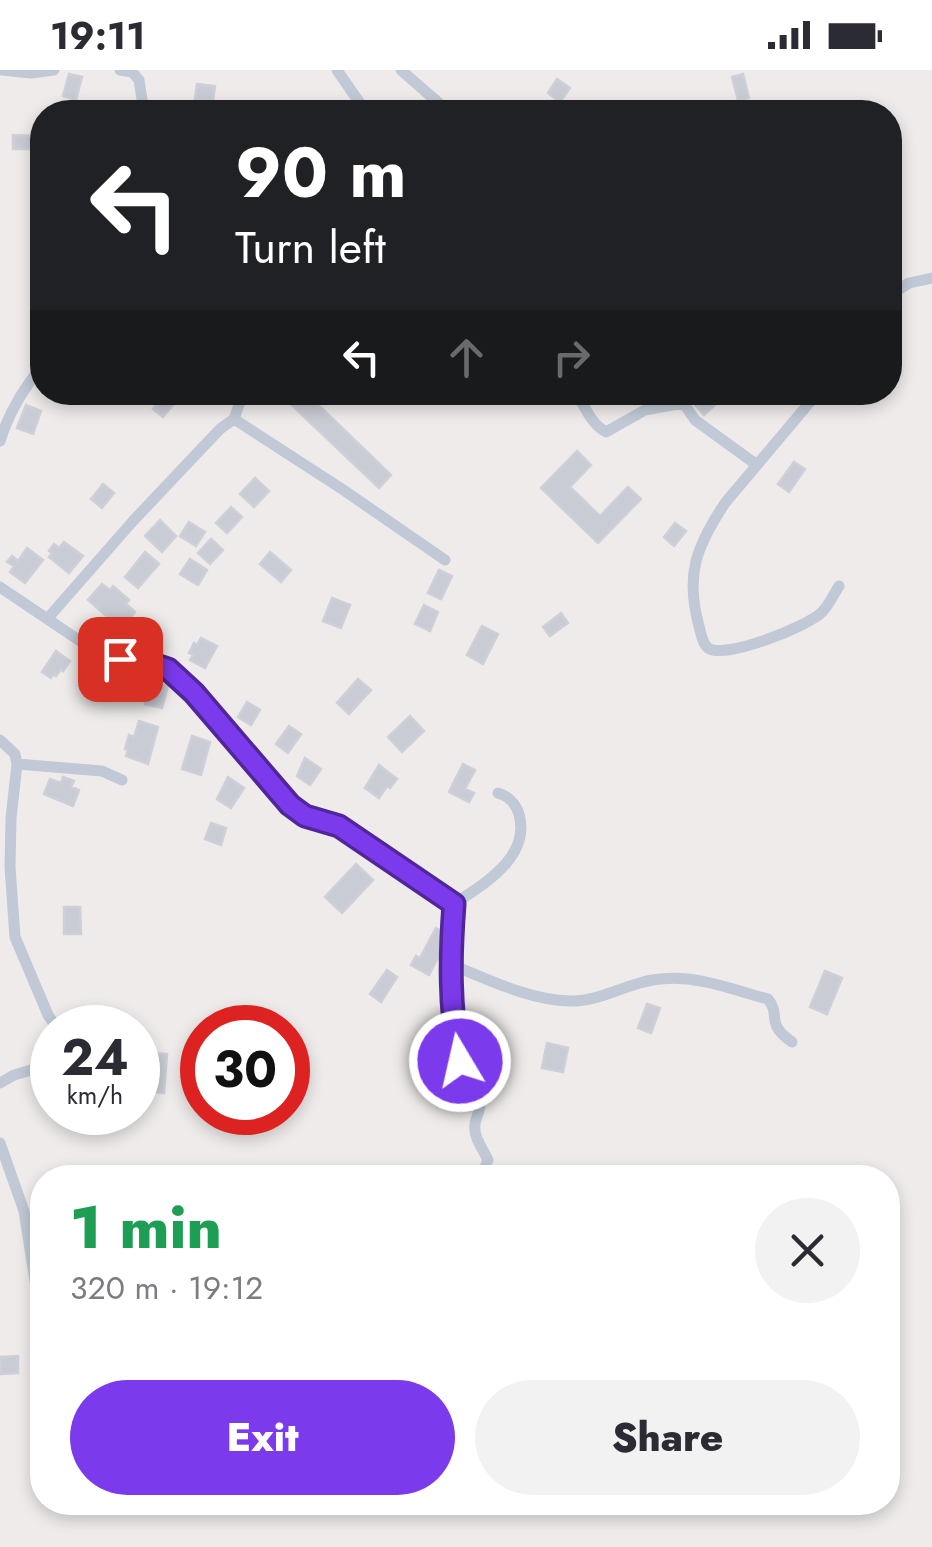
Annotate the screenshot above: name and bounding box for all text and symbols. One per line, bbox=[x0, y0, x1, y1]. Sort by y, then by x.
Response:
text: 19:11 bbox=[50, 8, 146, 63]
text: 90 m bbox=[235, 122, 407, 223]
icon: left bbox=[70, 140, 200, 270]
text: Turn left bbox=[235, 215, 386, 280]
icon: left bbox=[334, 330, 389, 385]
icon: ahead bbox=[439, 330, 494, 385]
icon: right bbox=[544, 330, 599, 385]
pin bbox=[78, 617, 163, 702]
icon: arrive bbox=[93, 632, 148, 687]
speed limit sign: 30 bbox=[180, 1005, 310, 1135]
position arrow bbox=[408, 1009, 512, 1113]
text: 24 bbox=[61, 1021, 129, 1094]
text: km/h bbox=[67, 1077, 123, 1113]
text: 1 min bbox=[70, 1184, 222, 1271]
button: close bbox=[755, 1198, 860, 1303]
text: 320 m · 19:12 bbox=[70, 1265, 263, 1311]
button: Exit bbox=[70, 1380, 455, 1495]
button: Share bbox=[475, 1380, 860, 1495]

